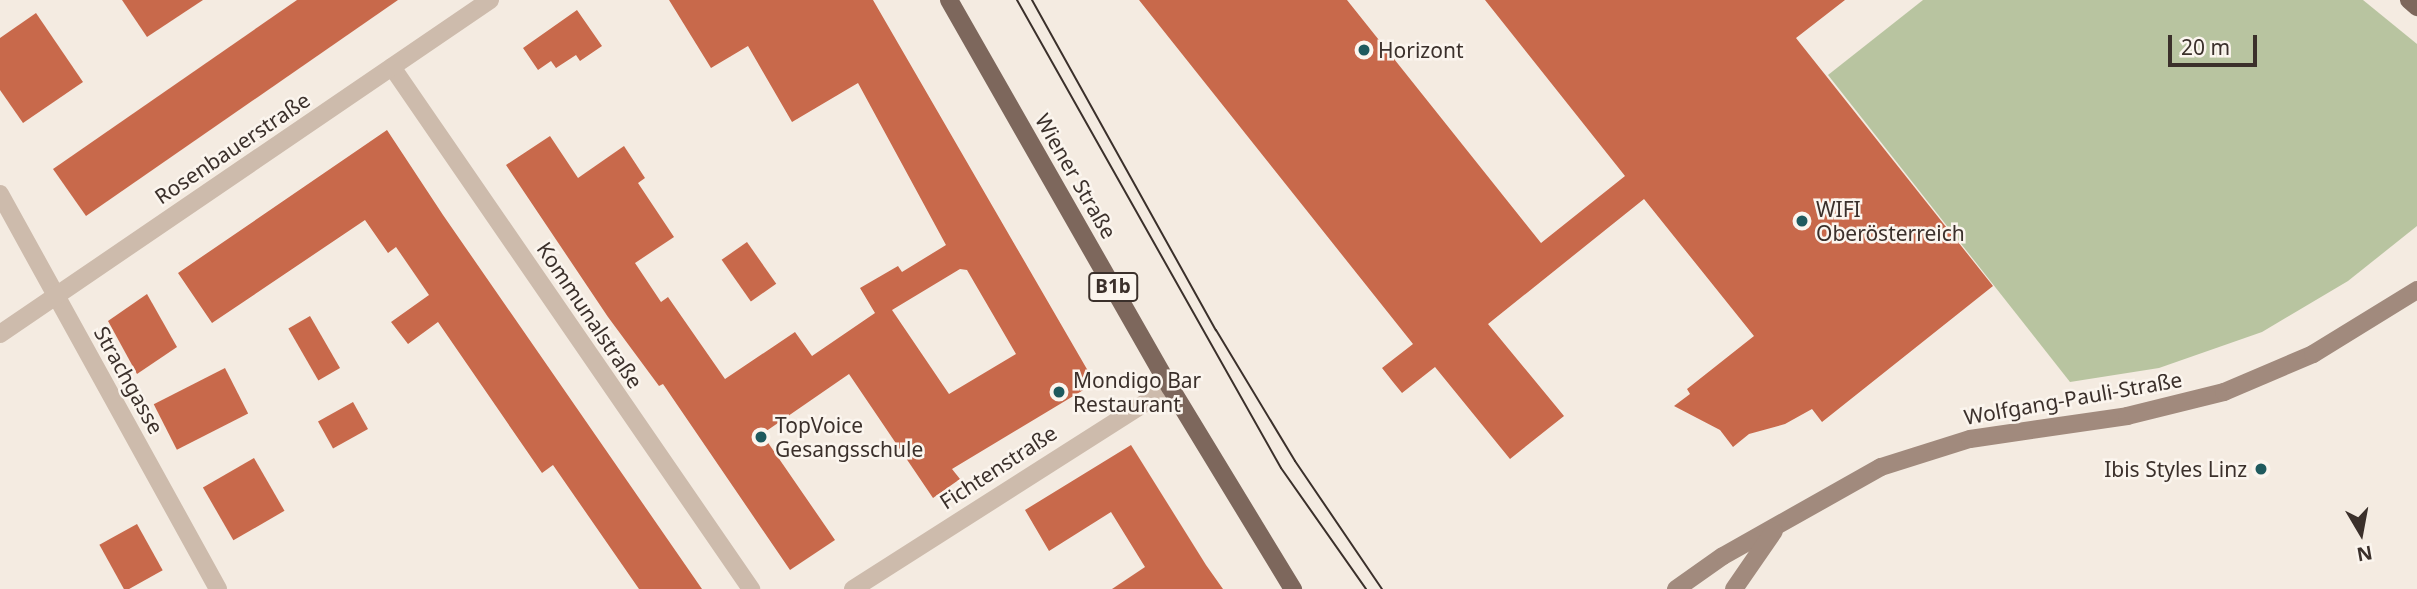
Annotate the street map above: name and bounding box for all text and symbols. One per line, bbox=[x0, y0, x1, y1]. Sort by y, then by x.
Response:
scale bar bbox=[2172, 21, 2261, 65]
text: 20 m bbox=[2181, 33, 2230, 61]
place label: Horizont bbox=[1378, 37, 1463, 63]
marker: Horizont bbox=[1356, 42, 1372, 58]
street label: Rosenbauerstraße bbox=[150, 87, 314, 209]
street label: Wiener Straße bbox=[1030, 109, 1122, 243]
place label: WIFI Oberösterreich bbox=[1816, 196, 1965, 246]
marker: WIFI Oberösterreich bbox=[1794, 213, 1810, 229]
street label: Kommunalstraße bbox=[532, 237, 648, 393]
road number: B1b bbox=[1087, 272, 1139, 302]
street label: Strachgasse bbox=[89, 322, 169, 438]
street label: Wolfgang-Pauli-Straße bbox=[1962, 366, 2184, 430]
place label: Mondigo Bar Restaurant bbox=[1073, 367, 1201, 417]
marker: Mondigo Bar Restaurant bbox=[1051, 384, 1067, 400]
place label: TopVoice Gesangsschule bbox=[775, 412, 923, 462]
street label: Fichtenstraße bbox=[935, 420, 1061, 514]
marker: TopVoice Gesangsschule bbox=[753, 429, 769, 445]
place label: Ibis Styles Linz bbox=[2104, 456, 2247, 482]
marker: Ibis Styles Linz bbox=[2253, 461, 2269, 477]
north arrow bbox=[2326, 498, 2396, 568]
text: N bbox=[2355, 540, 2375, 568]

